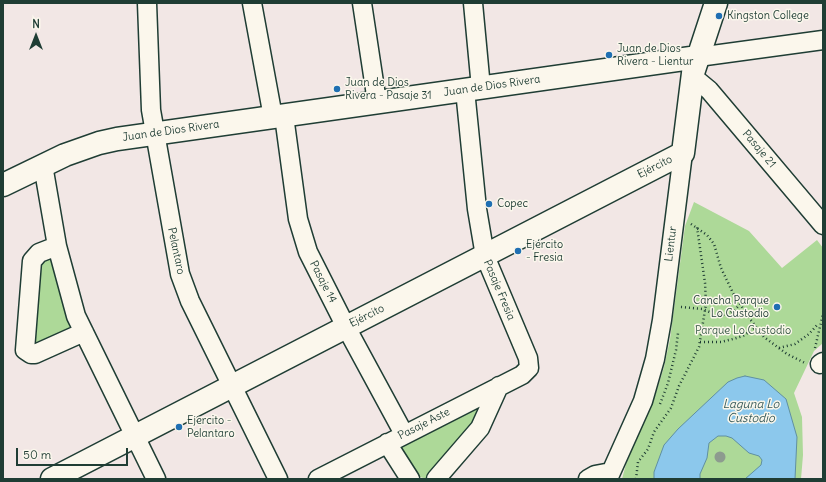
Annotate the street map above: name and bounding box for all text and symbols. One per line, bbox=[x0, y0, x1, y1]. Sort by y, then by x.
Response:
place label: Kingston College bbox=[727, 9, 809, 23]
marker: Kingston College bbox=[714, 11, 724, 21]
north arrow bbox=[16, 16, 56, 56]
text: N bbox=[32, 17, 40, 31]
place label: Juan de Dios Rivera - Lientur bbox=[617, 42, 694, 68]
marker: Juan de Dios Rivera - Lientur bbox=[604, 50, 614, 60]
street label: Juan de Dios Rivera bbox=[443, 73, 541, 99]
place label: Juan de Dios Rivera - Pasaje 31 bbox=[345, 76, 432, 102]
marker: Juan de Dios Rivera - Pasaje 31 bbox=[332, 84, 342, 94]
street label: Juan de Dios Rivera bbox=[122, 118, 220, 144]
street label: Pasaje 21 bbox=[739, 127, 779, 171]
street label: Ejército bbox=[635, 153, 675, 181]
place label: Copec bbox=[497, 197, 528, 211]
marker: Copec bbox=[484, 199, 494, 209]
street label: Pelantaro bbox=[165, 226, 187, 276]
street label: Lientur bbox=[662, 226, 680, 262]
place label: Ejército - Fresia bbox=[526, 238, 563, 264]
marker: Ejército - Fresia bbox=[513, 246, 523, 256]
street label: Pasaje Fresia bbox=[480, 258, 518, 322]
street label: Pasaje 14 bbox=[307, 259, 339, 305]
place label: Cancha Parque Lo Custodio bbox=[693, 294, 769, 320]
street label: Ejército bbox=[347, 302, 387, 330]
marker: Cancha Parque Lo Custodio bbox=[772, 302, 782, 312]
park label: Parque Lo Custodio bbox=[695, 324, 791, 338]
water label: Laguna Lo Custodio bbox=[723, 398, 779, 426]
street label: Pasaje Aste bbox=[396, 405, 452, 443]
place label: Ejercito - Pelantaro bbox=[187, 414, 235, 440]
marker: Ejercito - Pelantaro bbox=[174, 422, 184, 432]
scale bar bbox=[18, 440, 130, 466]
text: 50 m bbox=[23, 447, 51, 462]

